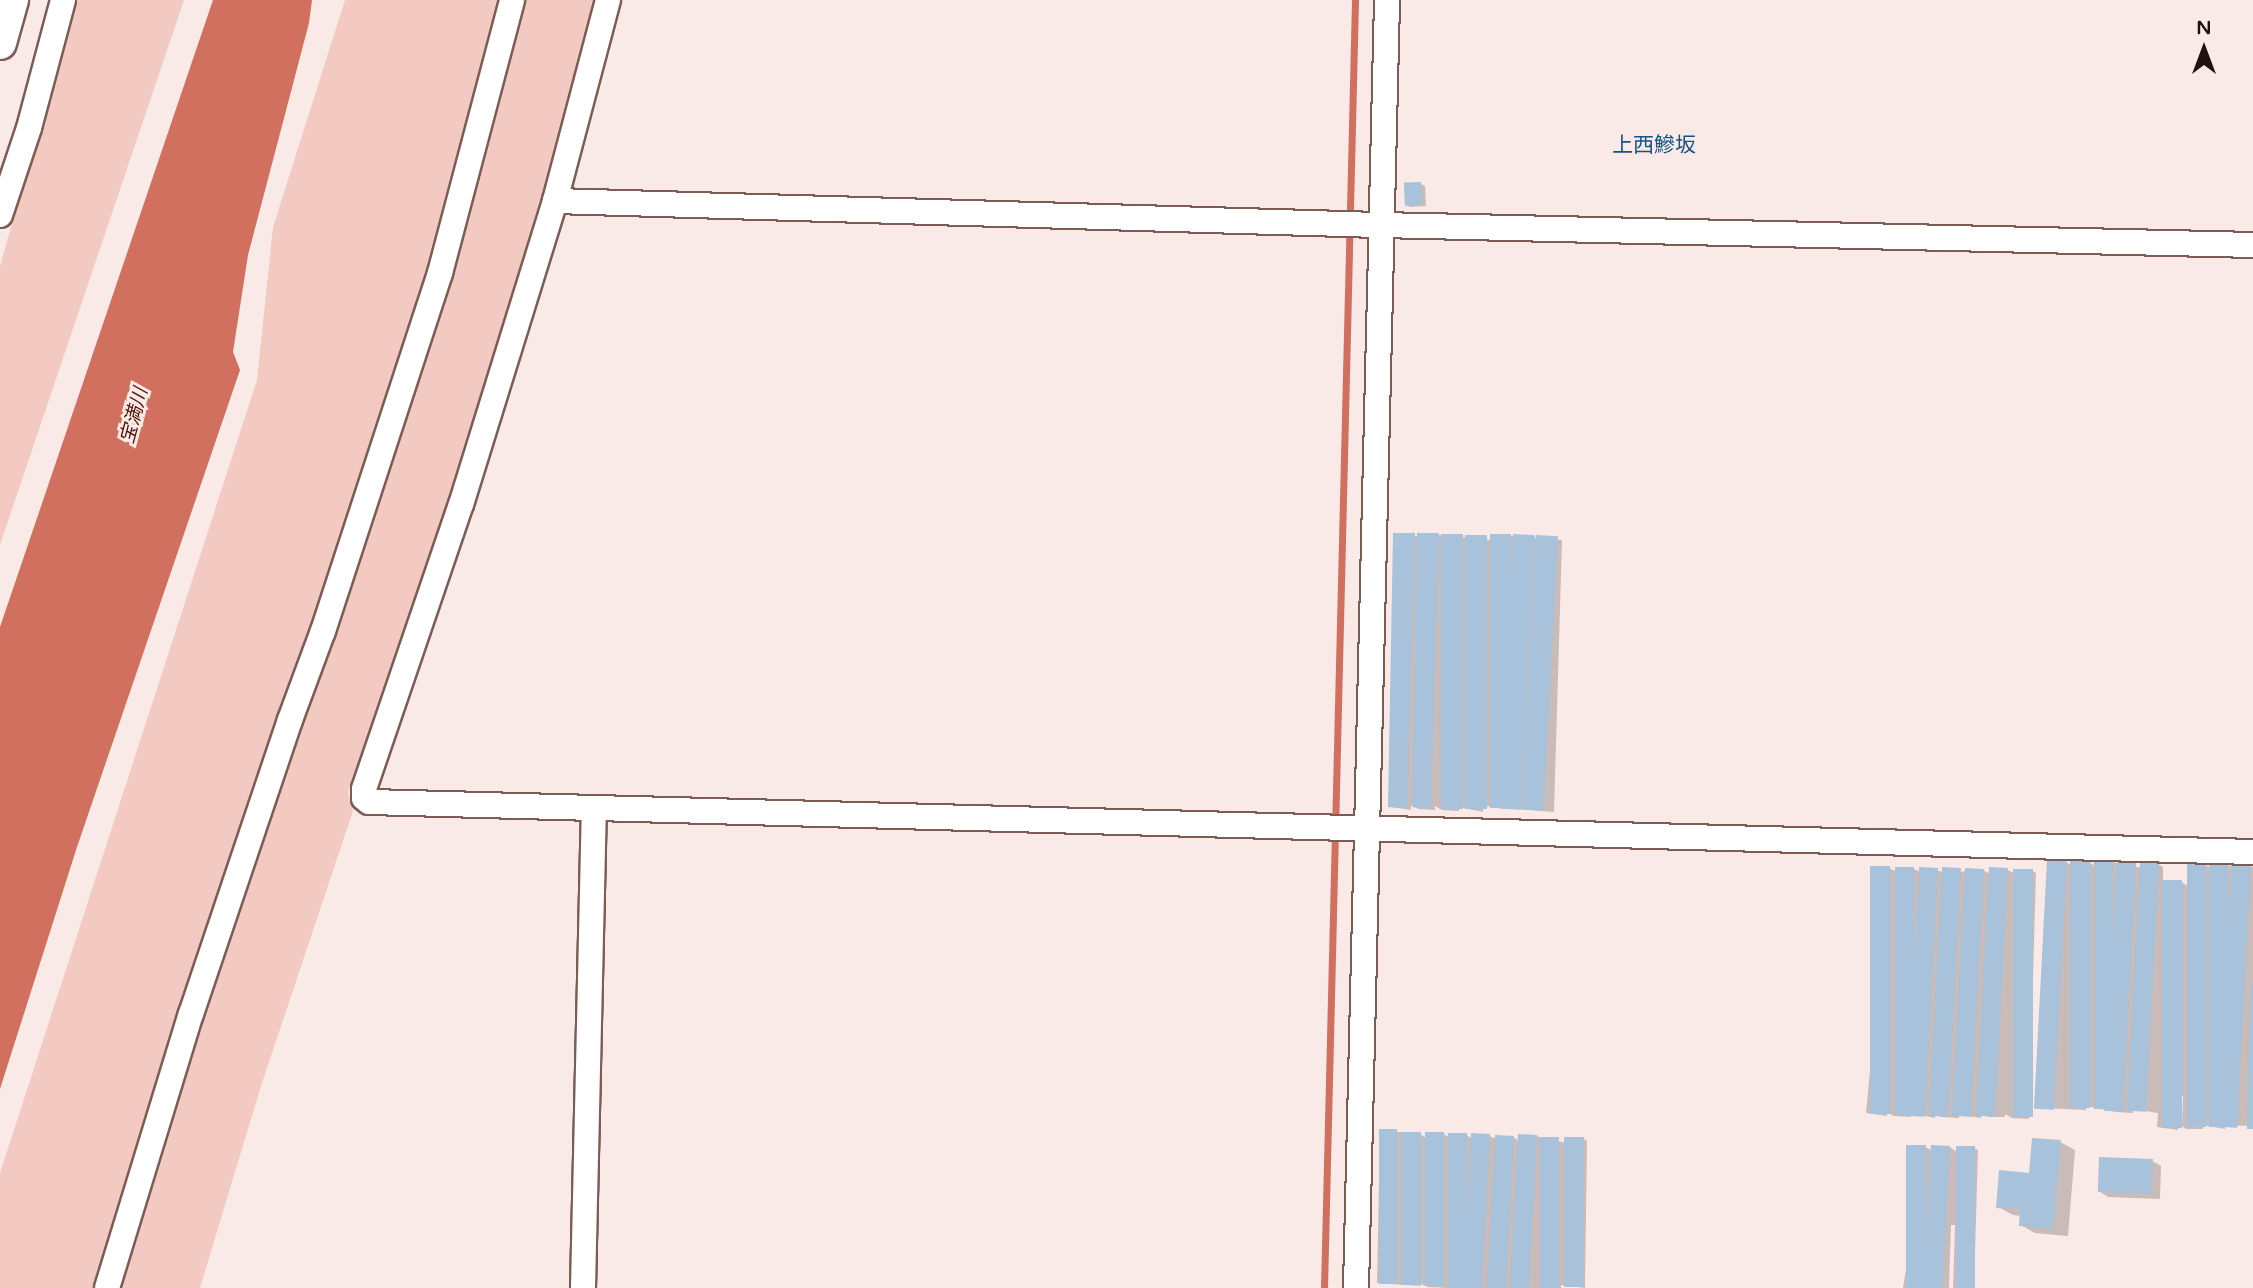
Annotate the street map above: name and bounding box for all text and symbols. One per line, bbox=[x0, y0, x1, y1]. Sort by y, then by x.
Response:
north arrow bbox=[2169, 14, 2239, 84]
text: N bbox=[2196, 17, 2212, 39]
district label: 上西鰺坂 bbox=[1612, 133, 1696, 159]
water label: 宝満川 bbox=[117, 386, 153, 446]

